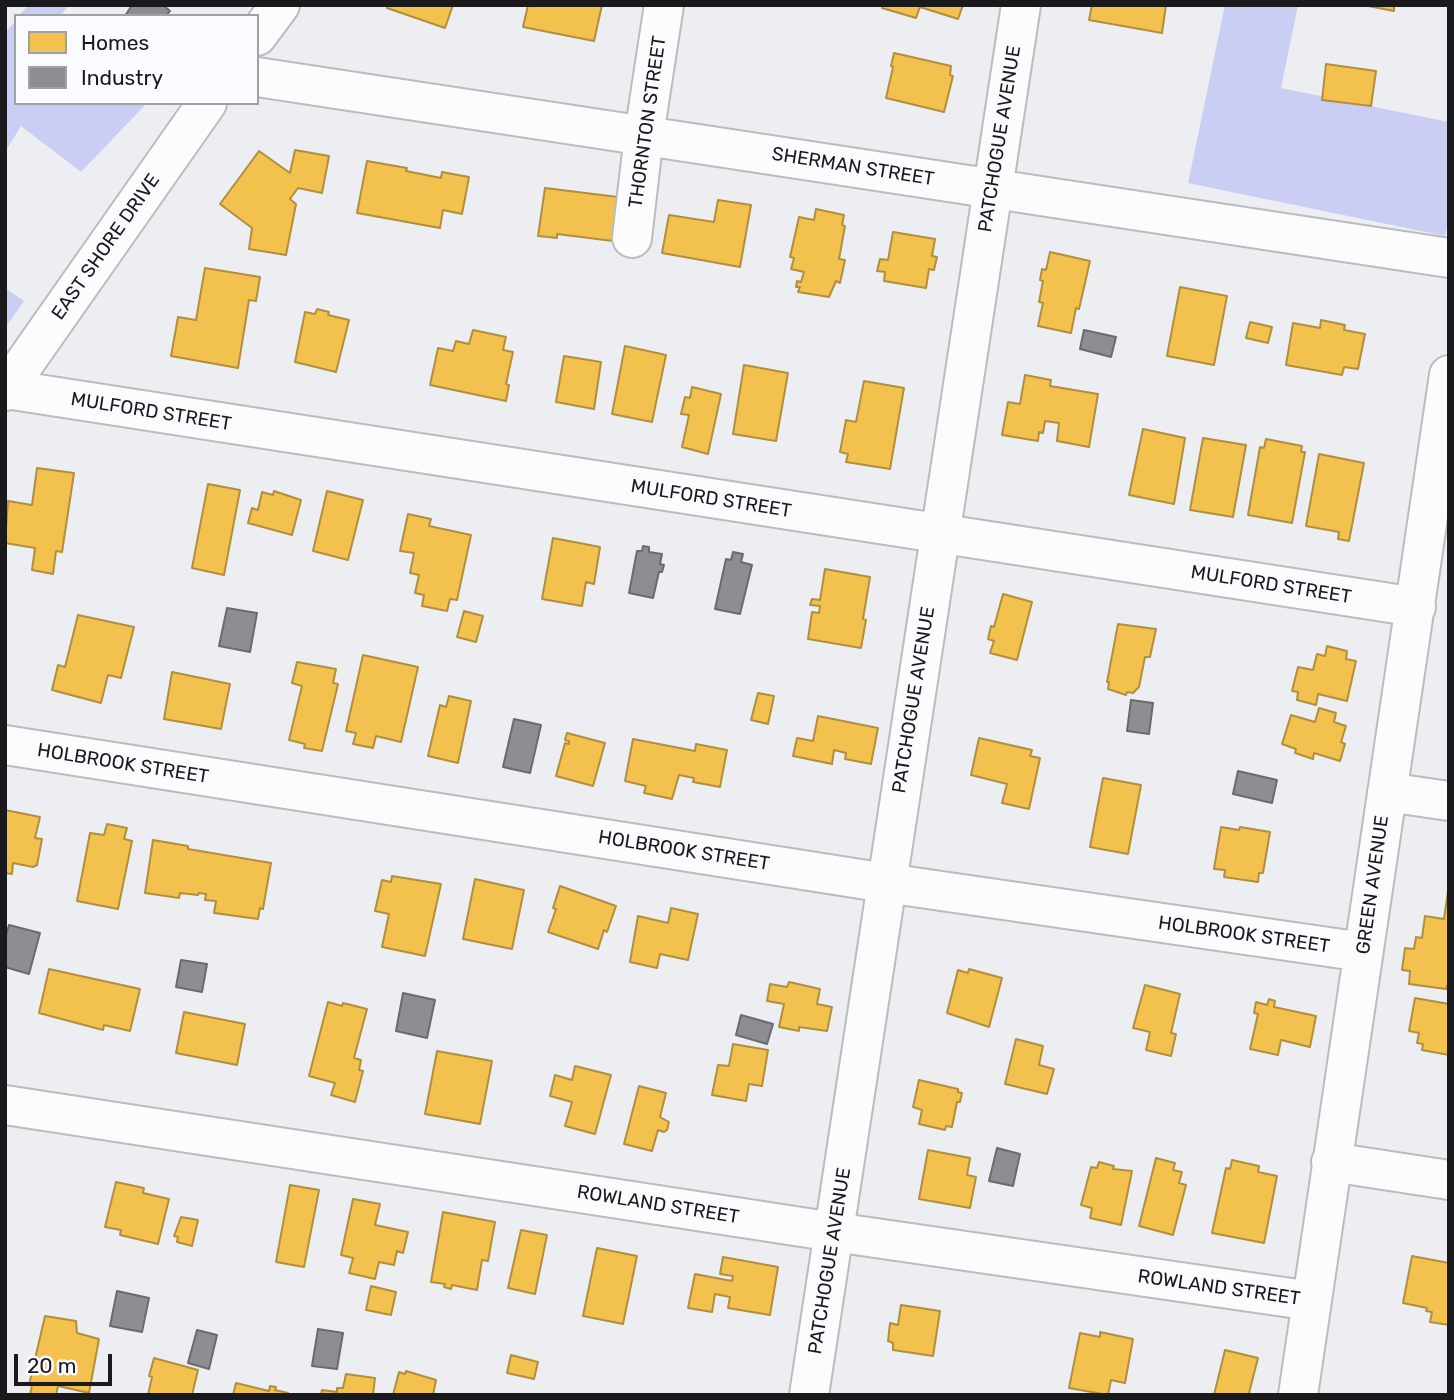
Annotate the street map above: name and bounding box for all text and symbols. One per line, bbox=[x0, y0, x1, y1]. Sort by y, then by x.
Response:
legend bbox=[14, 14, 259, 105]
text: Homes bbox=[81, 30, 149, 55]
street label: THORNTON STREET bbox=[625, 34, 671, 210]
street label: PATCHOGUE AVENUE bbox=[974, 44, 1026, 234]
text: Industry bbox=[81, 65, 163, 90]
street label: SHERMAN STREET bbox=[770, 143, 936, 191]
street label: EAST SHORE DRIVE bbox=[47, 170, 165, 324]
street label: MULFORD STREET bbox=[69, 388, 233, 436]
street label: MULFORD STREET bbox=[629, 475, 793, 523]
street label: MULFORD STREET bbox=[1189, 561, 1353, 609]
street label: PATCHOGUE AVENUE bbox=[888, 605, 940, 795]
street label: HOLBROOK STREET bbox=[36, 739, 210, 789]
street label: GREEN AVENUE bbox=[1352, 814, 1394, 956]
street label: HOLBROOK STREET bbox=[597, 826, 771, 876]
street label: HOLBROOK STREET bbox=[1157, 912, 1331, 958]
street label: PATCHOGUE AVENUE bbox=[804, 1166, 856, 1356]
street label: ROWLAND STREET bbox=[575, 1181, 741, 1229]
street label: ROWLAND STREET bbox=[1136, 1265, 1302, 1311]
scale bar bbox=[18, 1340, 116, 1384]
text: 20 m bbox=[27, 1353, 76, 1378]

